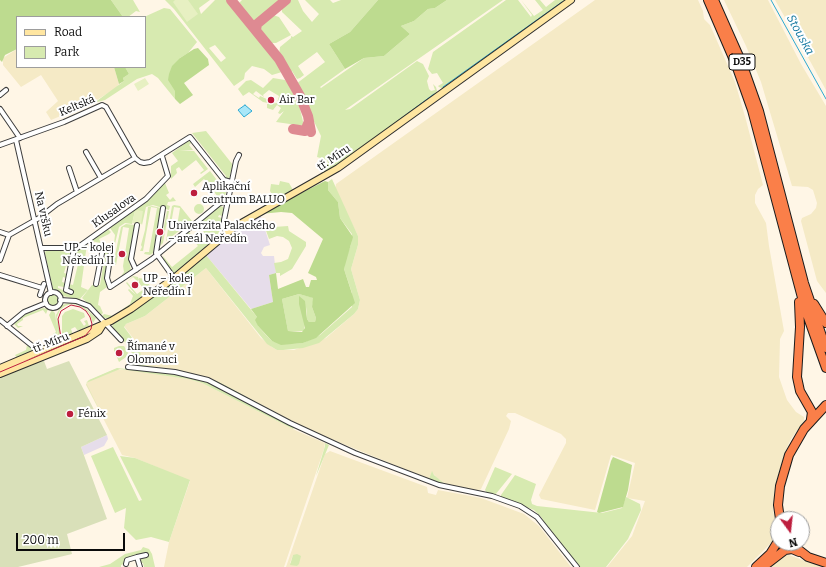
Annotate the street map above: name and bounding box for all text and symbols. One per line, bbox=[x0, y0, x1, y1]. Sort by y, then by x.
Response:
water label: Stouska bbox=[783, 12, 817, 58]
legend bbox=[16, 16, 146, 68]
text: Road bbox=[54, 25, 82, 39]
text: Park bbox=[54, 45, 79, 59]
road number: D35 bbox=[729, 54, 755, 70]
street label: Keltská bbox=[57, 93, 97, 119]
place label: Air Bar bbox=[279, 93, 315, 107]
marker: Air Bar bbox=[266, 95, 276, 105]
street label: tř. Míru bbox=[315, 142, 353, 174]
place label: Aplikační centrum BALUO bbox=[202, 180, 285, 206]
marker: Aplikační centrum BALUO bbox=[189, 188, 199, 198]
street label: Na vršku bbox=[31, 190, 55, 238]
street label: Klusalova bbox=[90, 191, 138, 231]
place label: Univerzita Palackého – areál Neředín bbox=[168, 219, 275, 245]
marker: Univerzita Palackého – areál Neředín bbox=[155, 227, 165, 237]
place label: UP – kolej Neředín II bbox=[62, 241, 114, 267]
marker: UP – kolej Neředín II bbox=[117, 249, 127, 259]
place label: UP – kolej Neředín I bbox=[143, 272, 193, 298]
marker: UP – kolej Neředín I bbox=[130, 280, 140, 290]
street label: tř. Míru bbox=[31, 330, 71, 356]
place label: Římané v Olomouci bbox=[127, 340, 177, 366]
marker: Římané v Olomouci bbox=[114, 348, 124, 358]
place label: Fénix bbox=[78, 407, 106, 421]
marker: Fénix bbox=[65, 409, 75, 419]
north arrow bbox=[770, 511, 810, 551]
scale bar bbox=[18, 525, 127, 551]
text: 200 m bbox=[23, 533, 59, 547]
text: N bbox=[787, 535, 799, 549]

